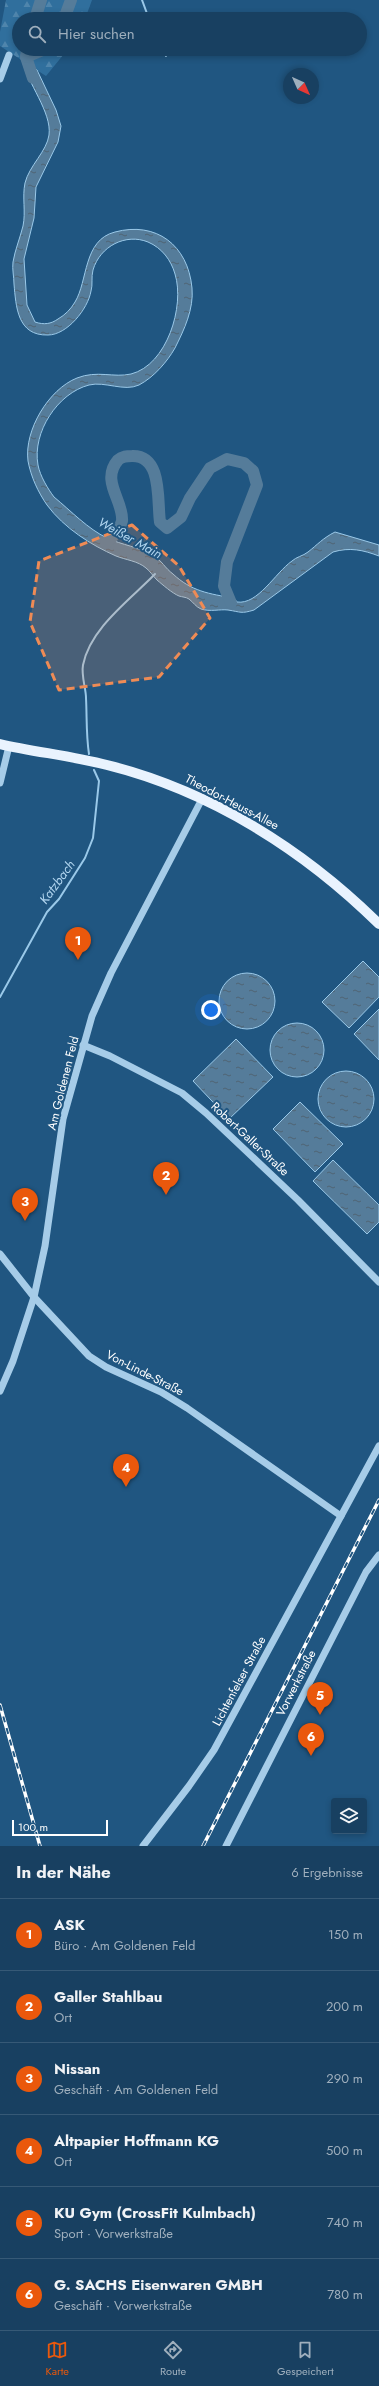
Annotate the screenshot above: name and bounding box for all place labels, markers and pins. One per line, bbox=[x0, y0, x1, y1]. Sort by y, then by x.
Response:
pin: 1 bbox=[65, 927, 91, 960]
pin: 2 bbox=[153, 1162, 179, 1195]
pin: 3 bbox=[12, 1188, 38, 1221]
pin: 4 bbox=[113, 1454, 139, 1487]
pin: 5 bbox=[307, 1682, 333, 1715]
pin: 6 bbox=[298, 1723, 324, 1756]

